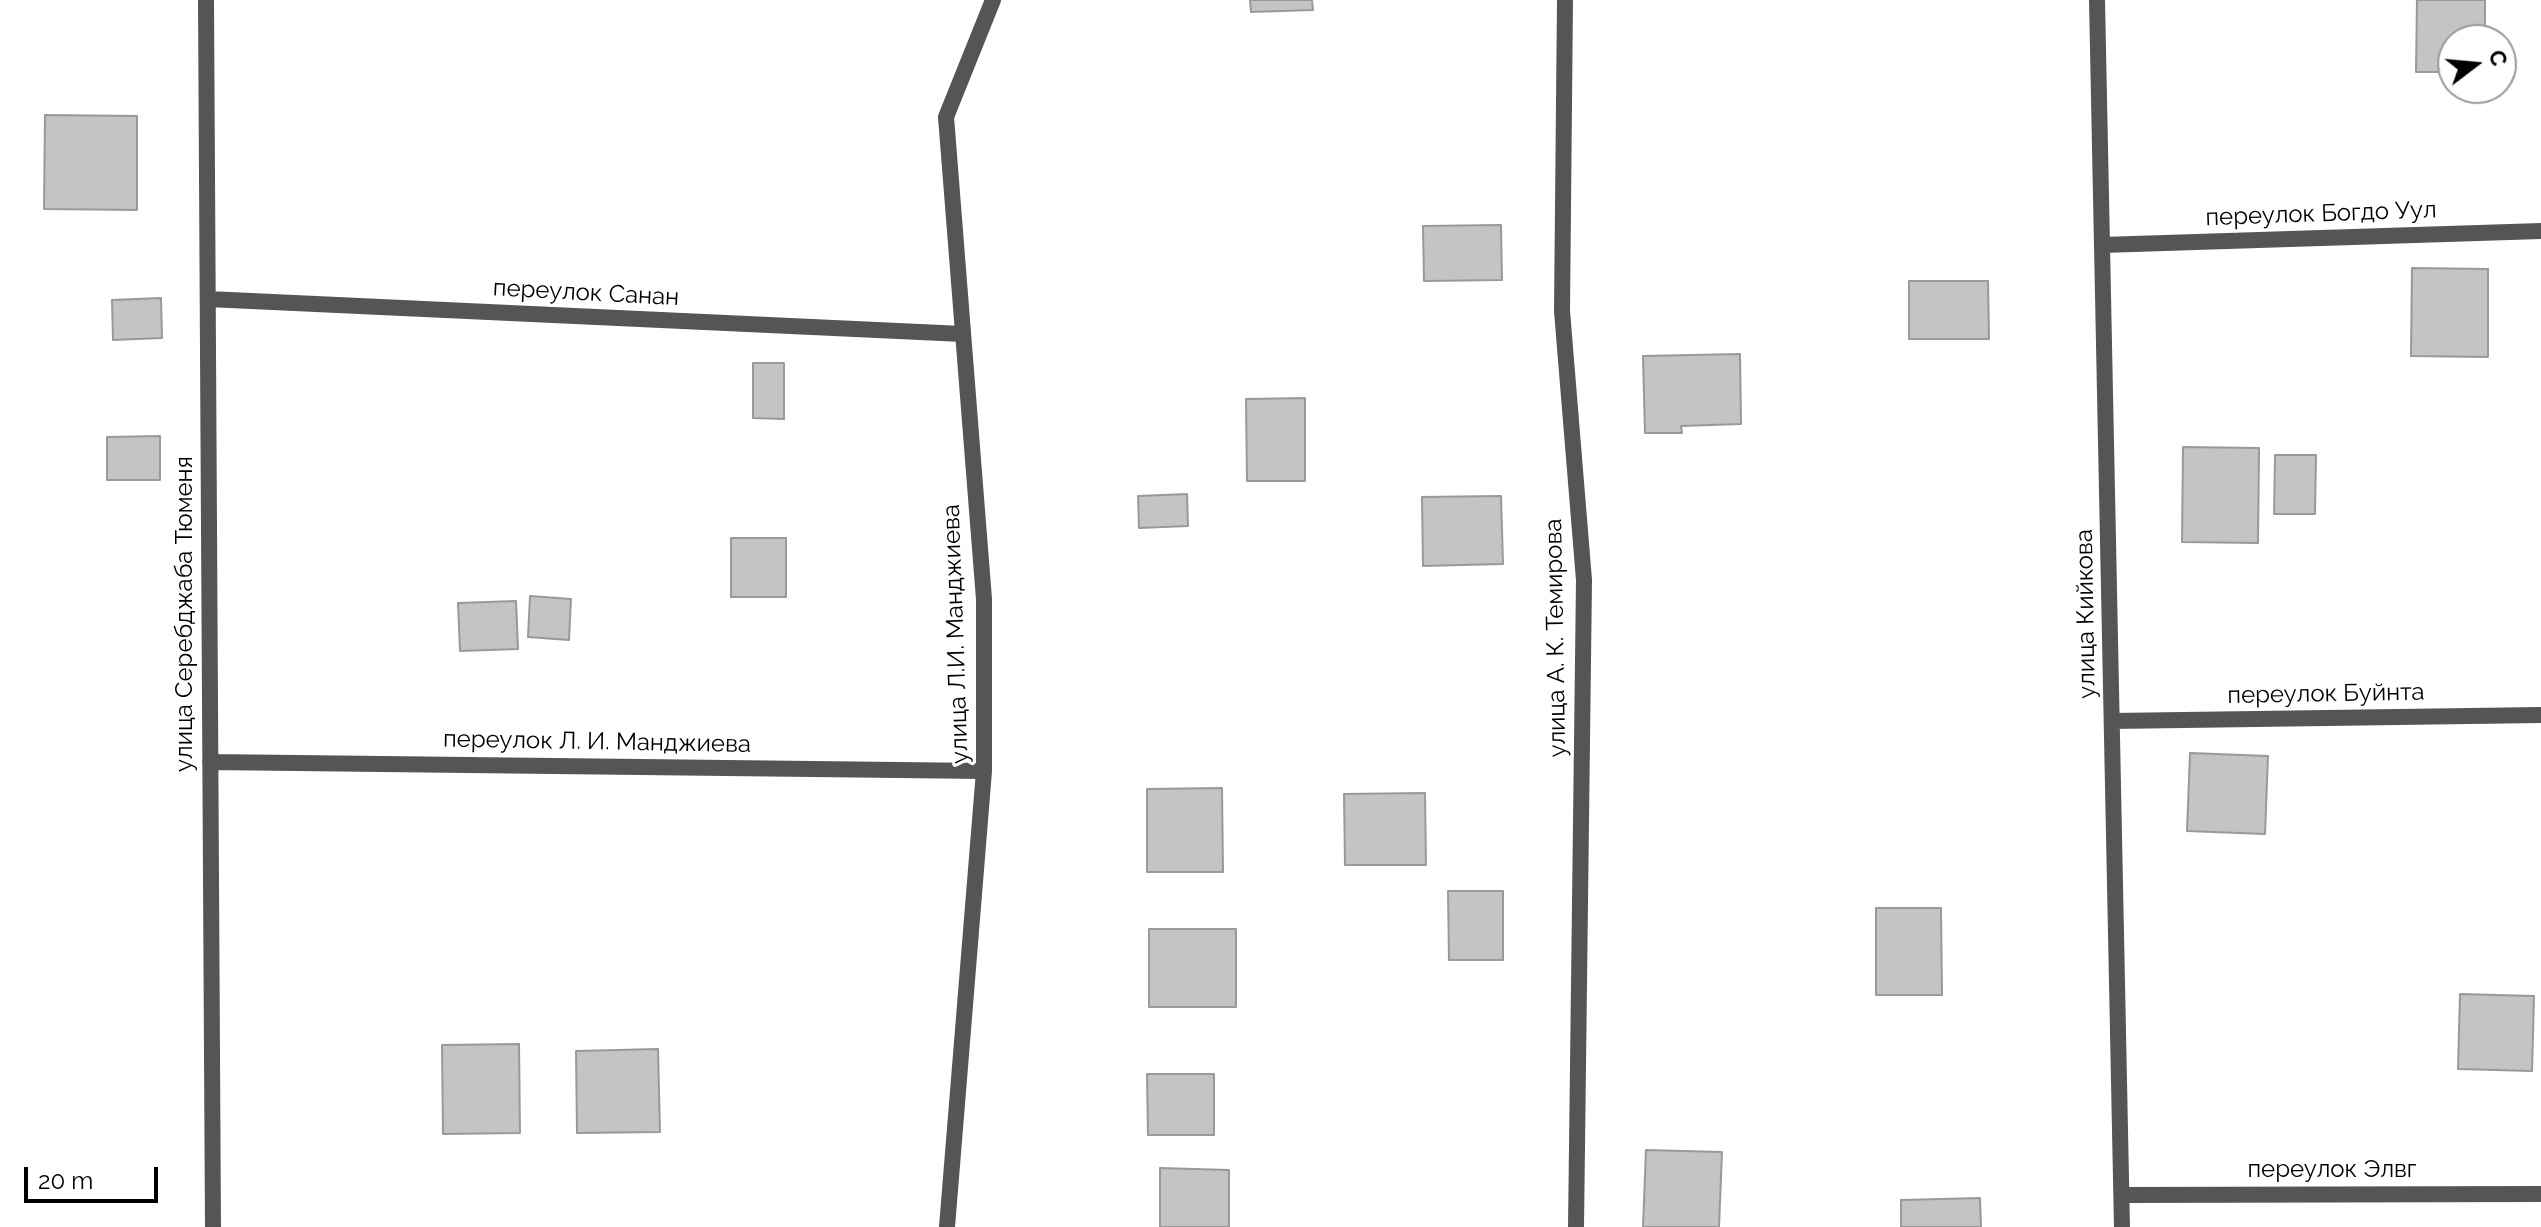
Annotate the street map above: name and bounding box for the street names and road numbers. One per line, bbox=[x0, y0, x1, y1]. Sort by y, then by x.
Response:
street label: переулок Богдо Уул bbox=[2205, 196, 2437, 232]
street label: переулок Санан bbox=[492, 274, 680, 312]
street label: улица Серебджаба Тюменя bbox=[171, 456, 199, 772]
street label: улица Л.И. Манджиева bbox=[937, 504, 975, 764]
street label: улица А. К. Темирова bbox=[1540, 518, 1572, 758]
street label: улица Кийкова bbox=[2070, 529, 2102, 699]
street label: переулок Буйнта bbox=[2227, 678, 2425, 710]
street label: переулок Л. И. Манджиева bbox=[443, 725, 751, 759]
street label: переулок Элвг bbox=[2247, 1156, 2417, 1184]

